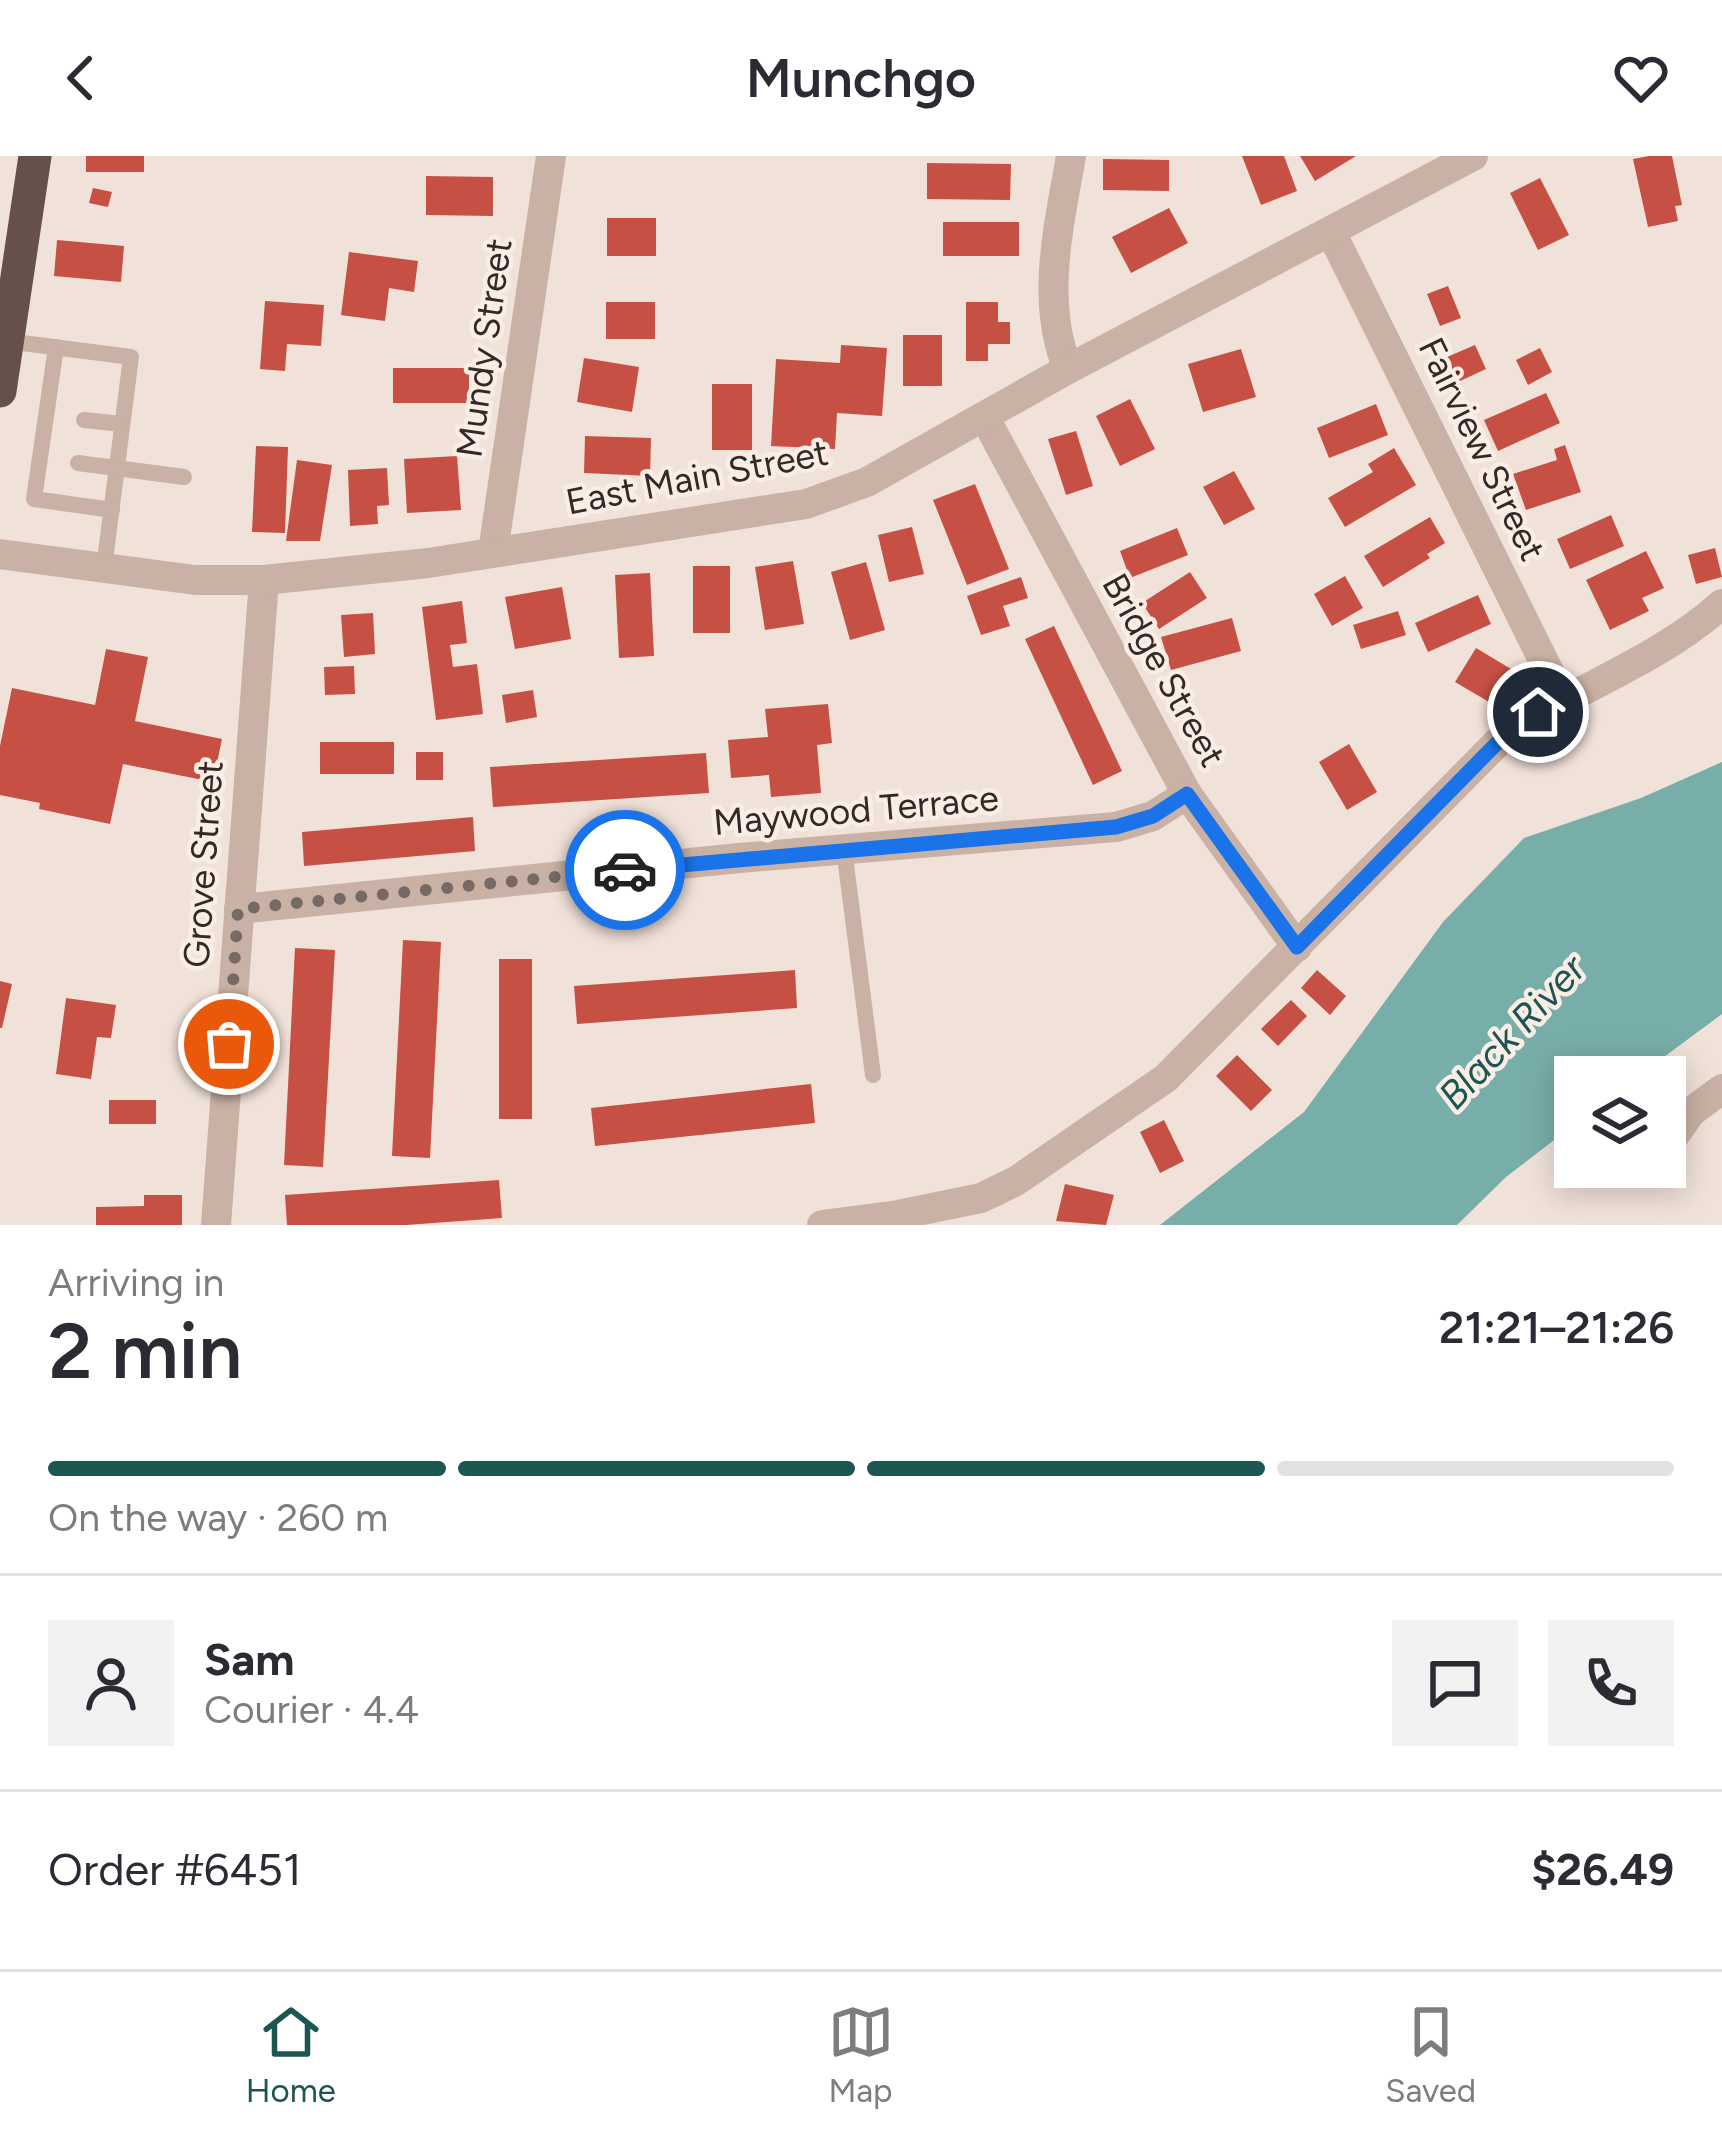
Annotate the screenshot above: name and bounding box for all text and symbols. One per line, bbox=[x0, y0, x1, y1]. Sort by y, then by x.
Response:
icon: back bbox=[48, 45, 114, 111]
icon: heart bbox=[1608, 45, 1674, 111]
text: Munchgo bbox=[746, 46, 976, 111]
street label: Mundy Street bbox=[447, 236, 521, 460]
street label: Fairview Street bbox=[1410, 331, 1554, 567]
street label: East Main Street bbox=[562, 431, 832, 523]
street label: Bridge Street bbox=[1093, 566, 1235, 774]
pin bbox=[1487, 661, 1589, 763]
icon: home bbox=[1505, 679, 1571, 745]
street label: Grove Street bbox=[174, 759, 232, 969]
street label: Maywood Terrace bbox=[712, 776, 1000, 844]
courier bbox=[565, 810, 685, 930]
icon: car bbox=[592, 837, 658, 903]
water label: Black River bbox=[1429, 944, 1596, 1119]
pin bbox=[178, 993, 280, 1095]
icon: bag bbox=[196, 1011, 262, 1077]
map controls bbox=[1554, 1056, 1686, 1188]
button: layers bbox=[1554, 1056, 1686, 1188]
text: Arriving in bbox=[48, 1259, 224, 1306]
text: 21:21–21:26 bbox=[1439, 1300, 1674, 1354]
text: 2 min bbox=[48, 1304, 242, 1398]
text: On the way · 260 m bbox=[48, 1494, 388, 1541]
button: person bbox=[48, 1620, 174, 1746]
button: chat bbox=[1392, 1620, 1518, 1746]
button: phone bbox=[1548, 1620, 1674, 1746]
text: Sam bbox=[204, 1632, 295, 1686]
text: Courier · 4.4 bbox=[204, 1686, 419, 1733]
text: Order #6451 bbox=[48, 1842, 302, 1896]
text: $26.49 bbox=[1531, 1842, 1674, 1896]
tab: Home bbox=[246, 1999, 336, 2110]
tab: Map bbox=[828, 1999, 894, 2110]
tab: Saved bbox=[1385, 1999, 1476, 2110]

